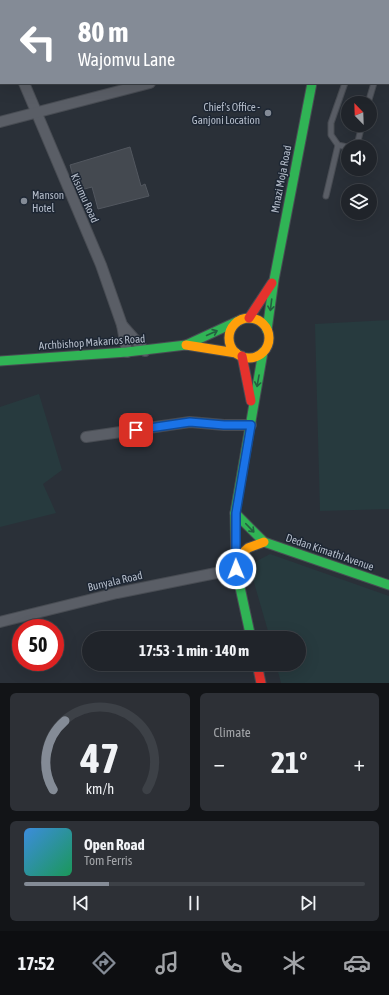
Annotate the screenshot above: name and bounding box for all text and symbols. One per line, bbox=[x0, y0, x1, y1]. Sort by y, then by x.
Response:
icon: left bbox=[12, 16, 64, 68]
text: 80 m bbox=[78, 16, 128, 48]
text: Wajomvu Lane bbox=[78, 49, 175, 70]
north arrow bbox=[341, 96, 377, 132]
map controls bbox=[341, 96, 377, 220]
place label: Chief's Office - Ganjoni Location bbox=[192, 101, 260, 126]
marker: Chief's Office - Ganjoni Location bbox=[263, 108, 273, 118]
button: sound bbox=[341, 140, 377, 176]
street label: Mnazi Moja Road bbox=[269, 144, 293, 214]
street label: Kisumu Road bbox=[69, 171, 101, 225]
button: layers bbox=[341, 184, 377, 220]
place label: Manson Hotel bbox=[32, 189, 64, 214]
marker: Manson Hotel bbox=[19, 196, 29, 206]
one-way arrow bbox=[267, 298, 275, 311]
one-way arrow bbox=[206, 329, 218, 336]
street label: Archbishop Makarios Road bbox=[38, 332, 146, 352]
one-way arrow bbox=[254, 374, 262, 387]
pin bbox=[119, 413, 153, 447]
icon: arrive bbox=[125, 419, 147, 441]
one-way arrow bbox=[245, 522, 254, 532]
street label: Dedan Kimathi Avenue bbox=[284, 531, 376, 573]
position arrow bbox=[215, 548, 257, 590]
street label: Bunyala Road bbox=[86, 569, 144, 593]
speed limit sign: 50 bbox=[12, 619, 64, 671]
text: 17:53 · 1 min · 140 m bbox=[139, 642, 249, 659]
text: Climate bbox=[214, 725, 251, 740]
text: 47 bbox=[79, 734, 119, 782]
text: 21° bbox=[271, 745, 307, 779]
text: − bbox=[214, 750, 225, 776]
text: + bbox=[354, 750, 365, 776]
text: km/h bbox=[86, 781, 114, 797]
text: Open Road bbox=[84, 836, 145, 853]
text: Tom Ferris bbox=[84, 853, 132, 868]
icon: previous bbox=[70, 892, 92, 914]
icon: pause bbox=[183, 892, 205, 914]
icon: next bbox=[297, 892, 319, 914]
icon: directions bbox=[90, 949, 118, 977]
icon: music bbox=[153, 949, 181, 977]
icon: phone bbox=[217, 949, 245, 977]
icon: climate bbox=[280, 949, 308, 977]
icon: car bbox=[343, 949, 371, 977]
text: 17:52 bbox=[18, 953, 55, 974]

